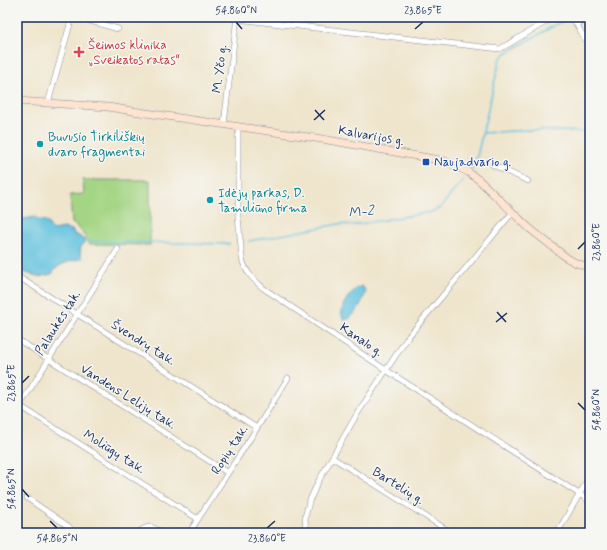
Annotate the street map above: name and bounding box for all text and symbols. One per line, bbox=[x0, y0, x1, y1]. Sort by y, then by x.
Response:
text: 54.860°N bbox=[215, 4, 257, 18]
text: 23.865°E bbox=[404, 4, 442, 18]
place label: Šeimos klinika „Sveikatos ratas“ bbox=[88, 37, 181, 69]
street label: M. Yčo g. bbox=[209, 44, 231, 94]
marker: Šeimos klinika „Sveikatos ratas“ bbox=[73, 46, 85, 58]
street label: Kalvarijos g. bbox=[337, 122, 406, 150]
place label: Buvusio Tirkiliškių dvaro fragmentai bbox=[48, 129, 145, 162]
marker: Buvusio Tirkiliškių dvaro fragmentai bbox=[35, 139, 45, 149]
place label: Naujadvario g. bbox=[434, 154, 512, 171]
marker: Naujadvario g. bbox=[421, 157, 431, 167]
place label: Idėjų parkas, D. Tamuliūno firma bbox=[218, 185, 308, 217]
marker: Idėjų parkas, D. Tamuliūno firma bbox=[205, 195, 215, 205]
water label: M-2 bbox=[347, 201, 377, 222]
text: 23.860°E bbox=[590, 223, 604, 261]
street label: Palaukės tak. bbox=[31, 287, 85, 359]
street label: Švendrų tak. bbox=[108, 317, 179, 370]
street label: Kanalo g. bbox=[336, 319, 386, 361]
street label: Vandens Lelijų tak. bbox=[77, 361, 179, 434]
text: 23.865°E bbox=[5, 364, 19, 402]
text: 54.860°N bbox=[590, 389, 604, 431]
street label: Ropių tak. bbox=[208, 422, 252, 478]
street label: Moliūgų tak. bbox=[80, 426, 148, 478]
street label: Bartelių g. bbox=[369, 463, 427, 509]
text: 54.865°N bbox=[5, 468, 19, 510]
text: 54.865°N bbox=[36, 532, 78, 546]
text: 23.860°E bbox=[248, 532, 286, 546]

